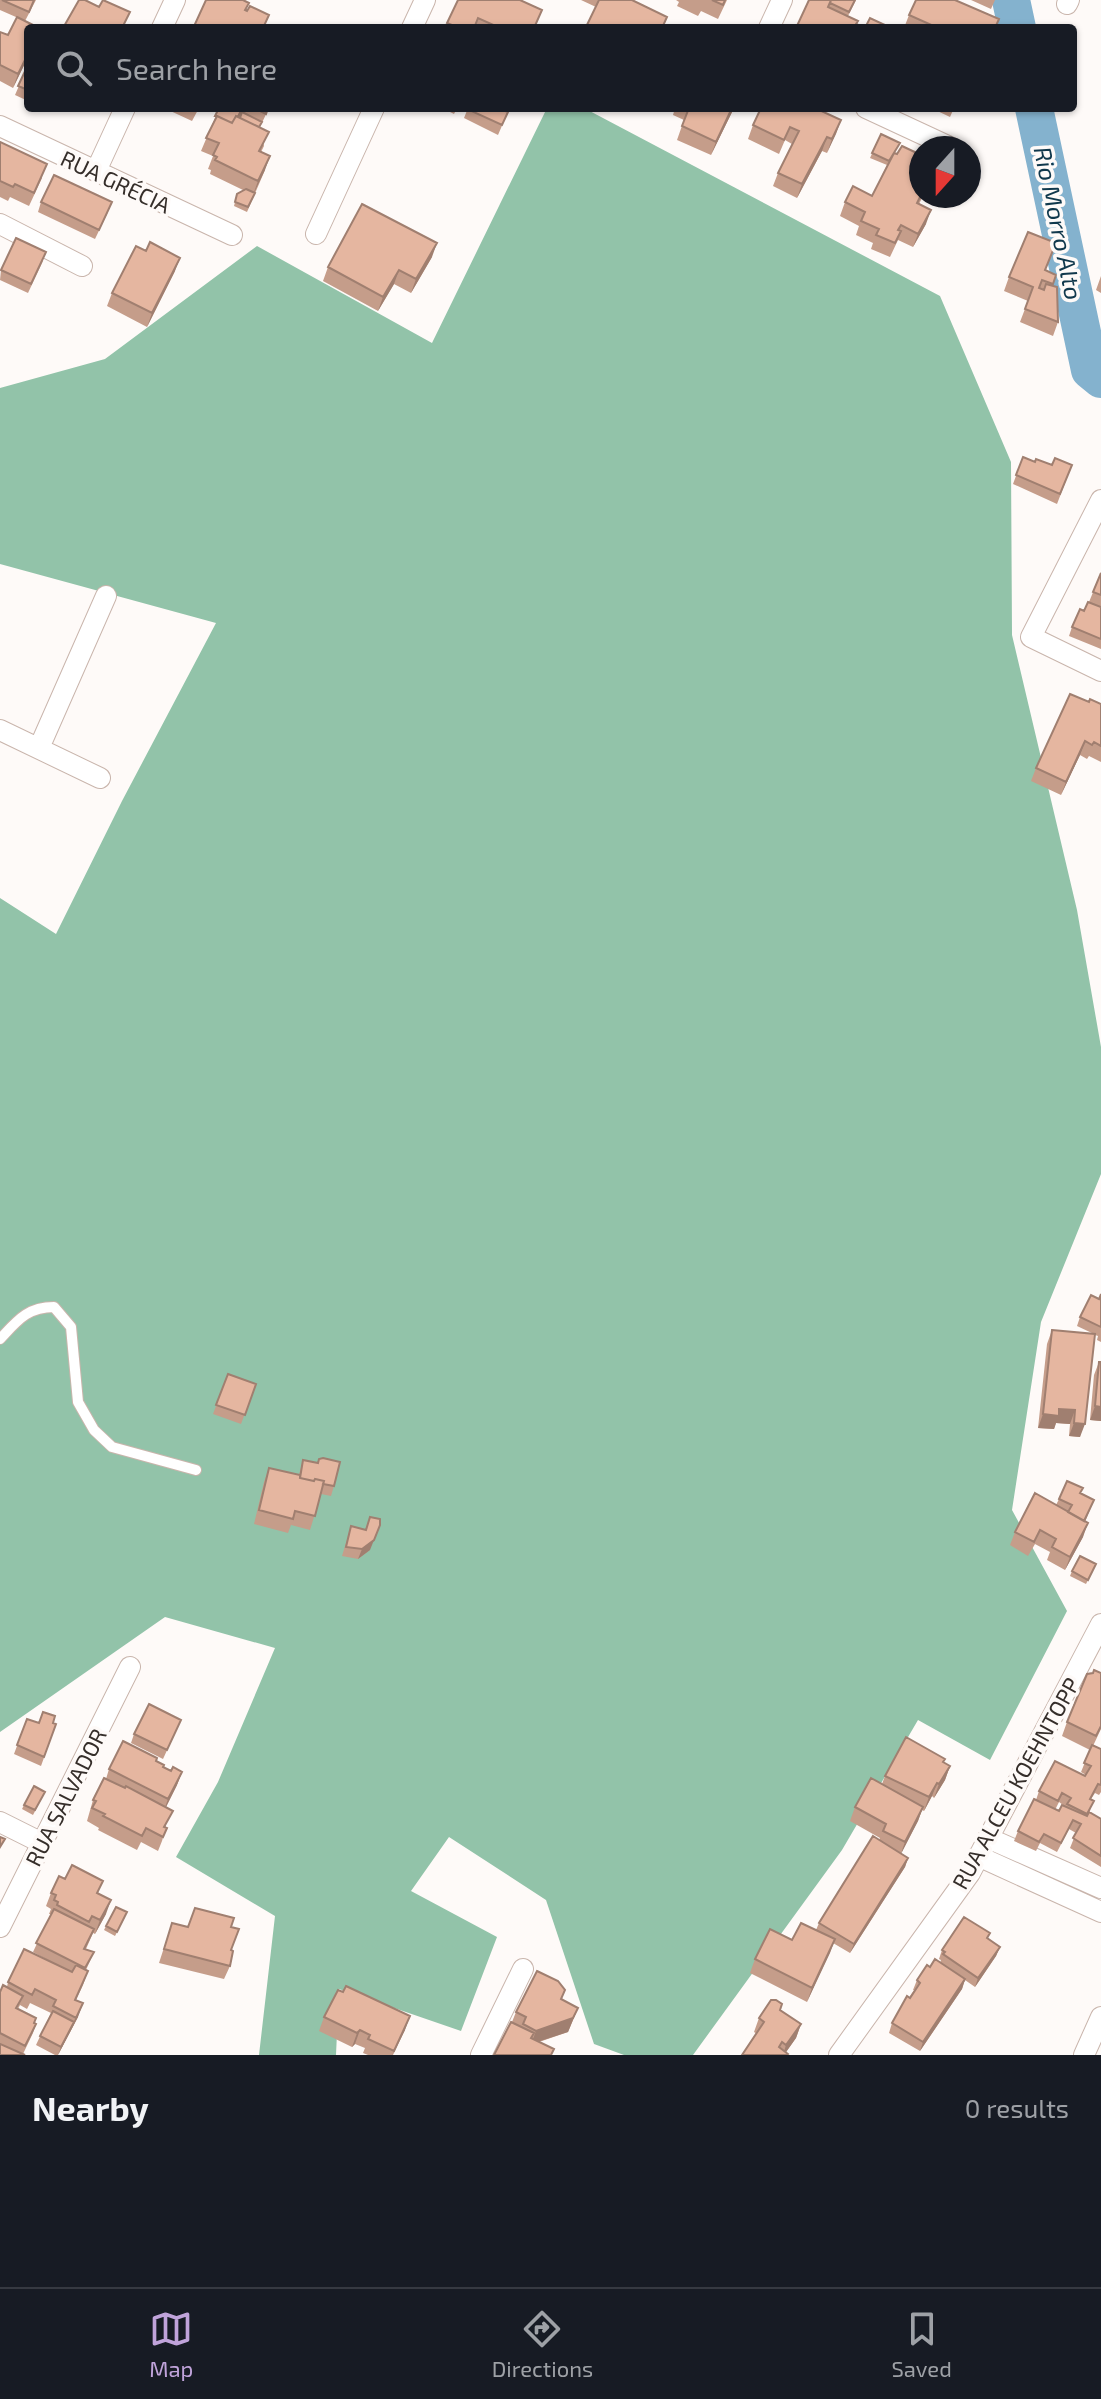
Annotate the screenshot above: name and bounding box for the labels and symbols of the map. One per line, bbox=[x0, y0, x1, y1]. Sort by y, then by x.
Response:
north arrow bbox=[909, 136, 981, 208]
street label: RUA GRÉCIA bbox=[57, 144, 175, 218]
water label: Rio Morro Alto bbox=[1029, 144, 1089, 302]
street label: RUA ALCEU KOEHNTOPP bbox=[946, 1673, 1084, 1893]
street label: RUA SALVADOR bbox=[19, 1724, 111, 1870]

